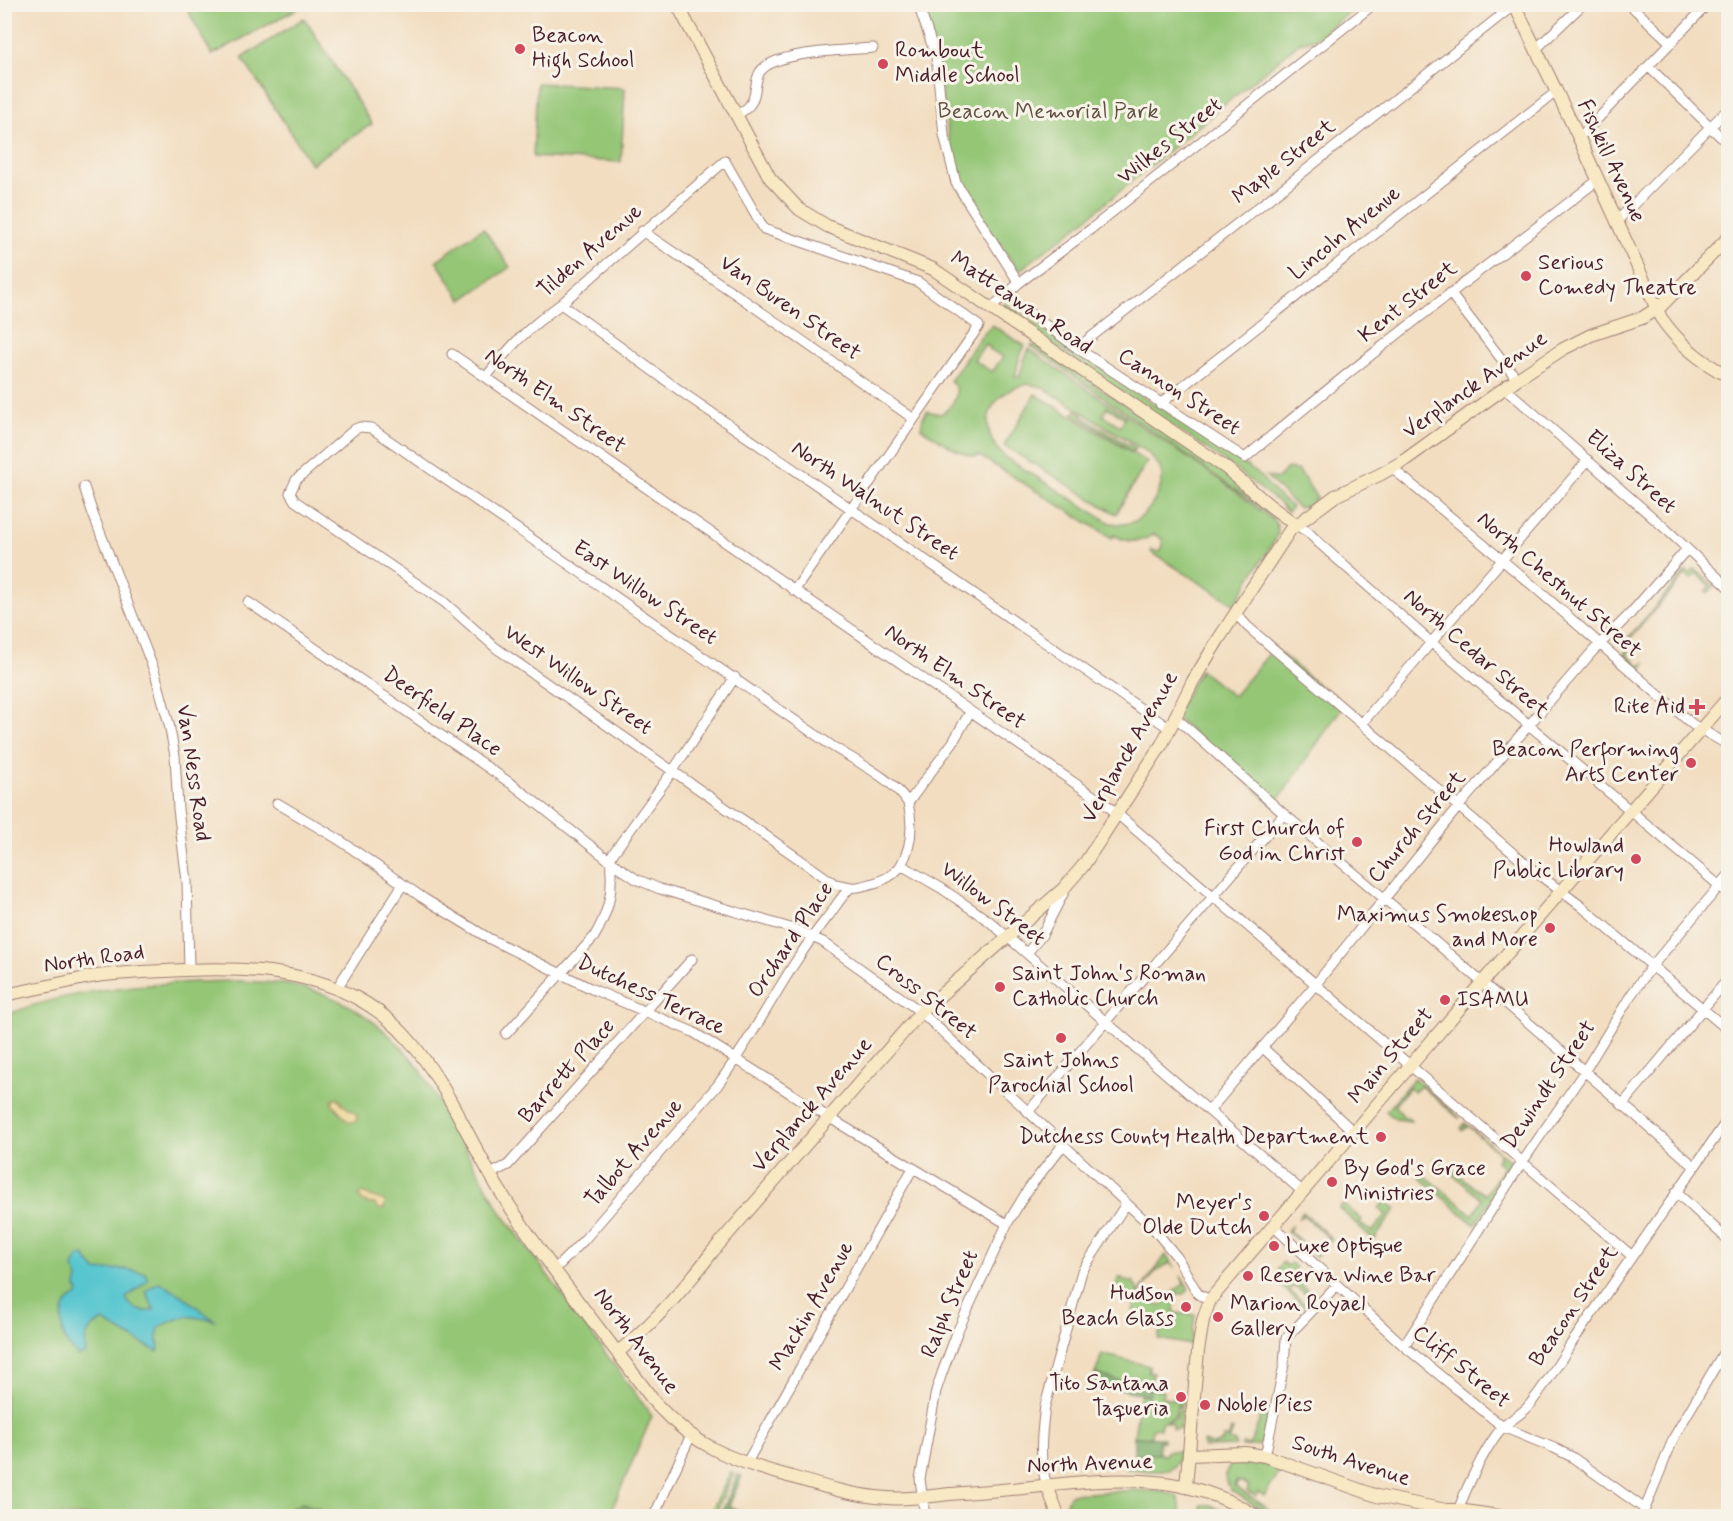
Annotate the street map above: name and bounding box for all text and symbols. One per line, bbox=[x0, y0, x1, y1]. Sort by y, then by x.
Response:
place label: Beacon High School bbox=[532, 22, 635, 78]
place label: Rombout Middle School bbox=[895, 37, 1020, 90]
marker: Beacon High School bbox=[513, 42, 527, 56]
marker: Rombout Middle School bbox=[876, 57, 890, 71]
street label: Wilkes Street bbox=[1112, 91, 1228, 191]
street label: Fishkill Avenue bbox=[1570, 95, 1652, 227]
park label: Beacon Memorial Park bbox=[937, 98, 1159, 126]
street label: Maple Street bbox=[1227, 113, 1341, 211]
street label: Lincoln Avenue bbox=[1283, 179, 1407, 287]
street label: Tilden Avenue bbox=[532, 198, 648, 304]
street label: Matteawan Road bbox=[944, 245, 1098, 361]
street label: Van Buren Street bbox=[714, 249, 866, 367]
place label: Serious Comedy Theatre bbox=[1538, 249, 1697, 302]
street label: Kent Street bbox=[1353, 255, 1463, 349]
marker: Serious Comedy Theatre bbox=[1519, 269, 1533, 283]
street label: Verplanck Avenue bbox=[1397, 325, 1553, 445]
street label: North Elm Street bbox=[479, 342, 631, 460]
street label: Cannon Street bbox=[1112, 342, 1246, 442]
street label: Eliza Street bbox=[1580, 424, 1682, 520]
street label: North Walnut Street bbox=[786, 434, 964, 568]
street label: North Chestnut Street bbox=[1471, 506, 1647, 664]
street label: East Willow Street bbox=[567, 534, 723, 652]
street label: North Cedar Street bbox=[1397, 583, 1555, 725]
street label: West Willow Street bbox=[498, 618, 658, 742]
street label: North Elm Street bbox=[879, 618, 1031, 736]
street label: Deerfield Place bbox=[377, 661, 507, 763]
street label: Verplanck Avenue bbox=[1075, 666, 1185, 828]
place label: Rite Aid bbox=[1614, 693, 1685, 721]
marker: Rite Aid bbox=[1690, 700, 1704, 714]
street label: Van Ness Road bbox=[170, 703, 216, 843]
place label: Beacon Performing Arts Center bbox=[1492, 736, 1679, 789]
marker: Beacon Performing Arts Center bbox=[1684, 756, 1698, 770]
street label: Church Street bbox=[1362, 765, 1472, 889]
place label: First Church of God in Christ bbox=[1204, 815, 1345, 868]
place label: Howland Public Library bbox=[1493, 832, 1624, 885]
marker: First Church of God in Christ bbox=[1350, 835, 1364, 849]
marker: Howland Public Library bbox=[1629, 852, 1643, 866]
street label: Willow Street bbox=[935, 856, 1051, 952]
street label: Orchard Place bbox=[742, 877, 840, 1003]
place label: Maximus Smokeshop and More bbox=[1337, 901, 1538, 954]
marker: Maximus Smokeshop and More bbox=[1543, 921, 1557, 935]
street label: North Road bbox=[42, 938, 146, 980]
street label: Cross Street bbox=[869, 947, 983, 1047]
street label: Dutchess Terrace bbox=[572, 948, 730, 1042]
place label: Saint John's Roman Catholic Church bbox=[1012, 960, 1206, 1013]
marker: Saint John's Roman Catholic Church bbox=[993, 980, 1007, 994]
place label: ISAMU bbox=[1457, 986, 1529, 1014]
marker: ISAMU bbox=[1438, 993, 1452, 1007]
street label: Main Street bbox=[1342, 1002, 1440, 1110]
street label: Barrett Place bbox=[513, 1013, 621, 1129]
street label: Dewindt Street bbox=[1495, 1015, 1603, 1155]
street label: Verplanck Avenue bbox=[745, 1031, 879, 1179]
marker: Saint Johns Parochial School bbox=[1054, 1031, 1068, 1045]
place label: Saint Johns Parochial School bbox=[988, 1047, 1134, 1100]
street label: Talbot Avenue bbox=[579, 1093, 689, 1213]
place label: Dutchess County Health Department bbox=[1019, 1123, 1369, 1151]
marker: Dutchess County Health Department bbox=[1374, 1130, 1388, 1144]
place label: By God's Grace Ministries bbox=[1344, 1155, 1486, 1208]
marker: By God's Grace Ministries bbox=[1325, 1175, 1339, 1189]
place label: Meyer's Olde Dutch bbox=[1142, 1189, 1252, 1242]
marker: Meyer's Olde Dutch bbox=[1257, 1209, 1271, 1223]
place label: Luxe Optique bbox=[1286, 1232, 1403, 1260]
street label: Mackin Avenue bbox=[764, 1236, 860, 1376]
marker: Luxe Optique bbox=[1267, 1239, 1281, 1253]
street label: Beacon Street bbox=[1523, 1240, 1625, 1372]
street label: Ralph Street bbox=[915, 1246, 985, 1362]
place label: Reserva Wine Bar bbox=[1260, 1262, 1436, 1290]
marker: Reserva Wine Bar bbox=[1241, 1269, 1255, 1283]
place label: Hudson Beach Glass bbox=[1061, 1280, 1174, 1333]
street label: North Avenue bbox=[587, 1282, 685, 1400]
place label: Marion Royael Gallery bbox=[1230, 1290, 1365, 1343]
marker: Hudson Beach Glass bbox=[1179, 1300, 1193, 1314]
marker: Marion Royael Gallery bbox=[1211, 1310, 1225, 1324]
street label: Cliff Street bbox=[1406, 1319, 1516, 1415]
place label: Tito Santana Taqueria bbox=[1049, 1370, 1169, 1423]
marker: Tito Santana Taqueria bbox=[1174, 1390, 1188, 1404]
place label: Noble Pies bbox=[1217, 1391, 1313, 1419]
marker: Noble Pies bbox=[1198, 1398, 1212, 1412]
street label: South Avenue bbox=[1288, 1429, 1414, 1493]
street label: North Avenue bbox=[1027, 1448, 1154, 1480]

